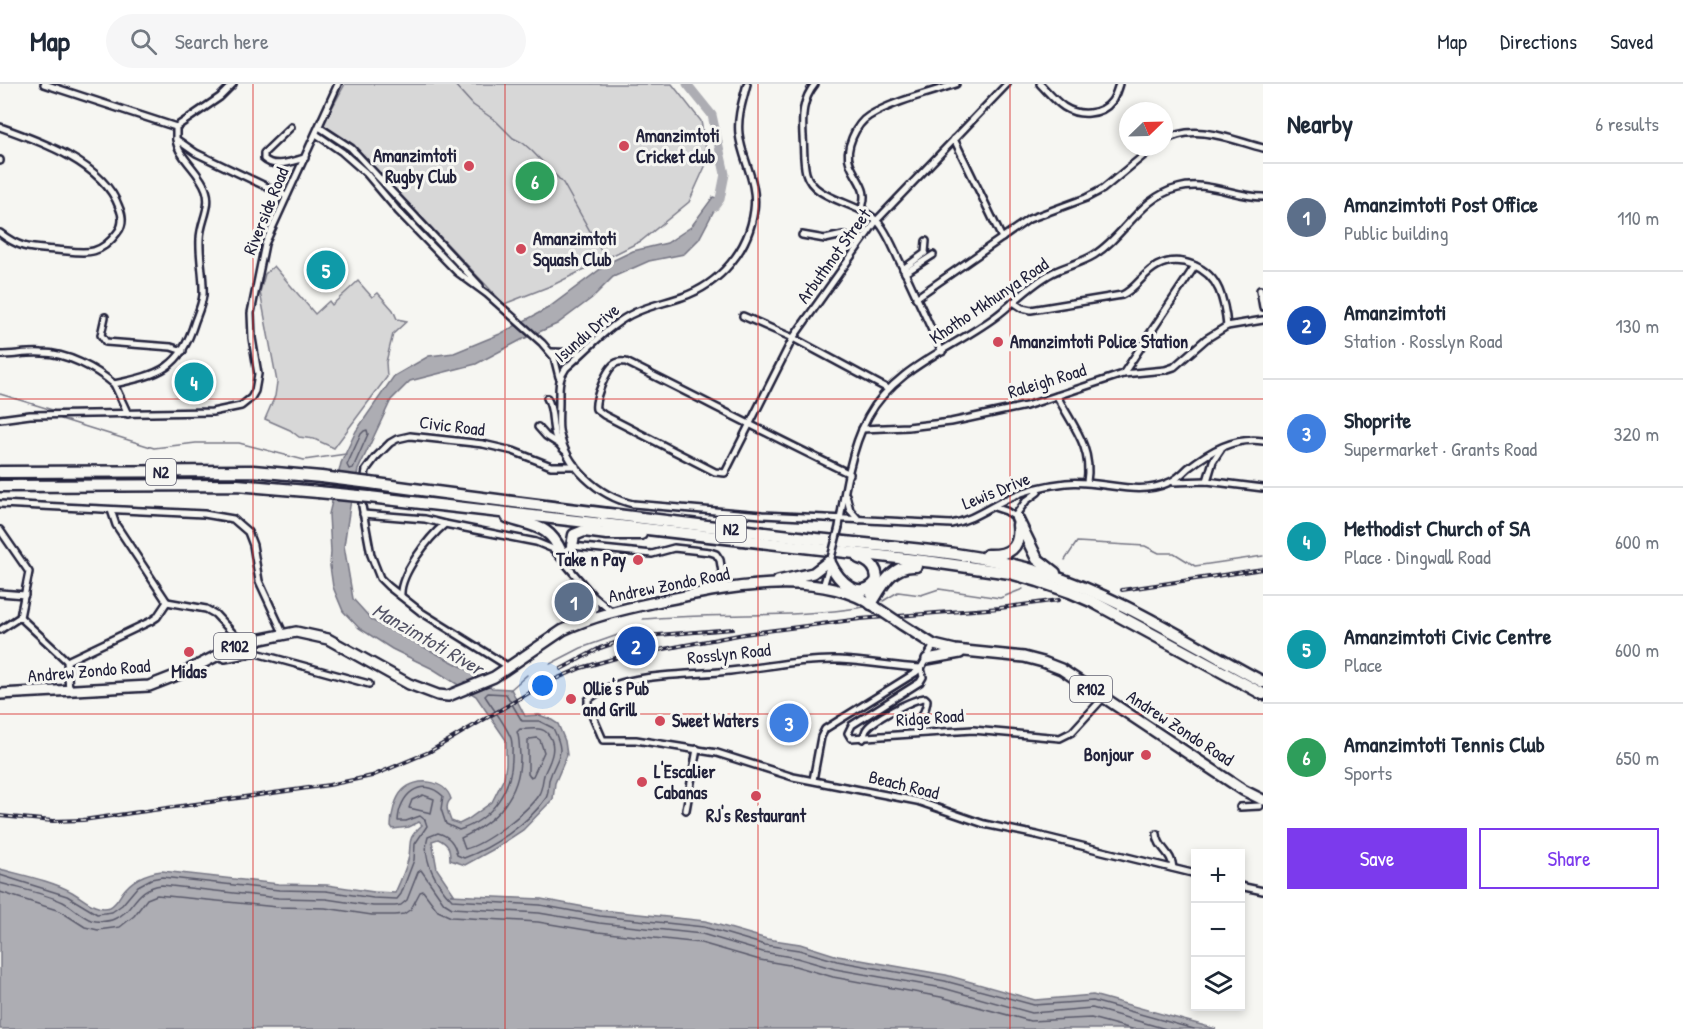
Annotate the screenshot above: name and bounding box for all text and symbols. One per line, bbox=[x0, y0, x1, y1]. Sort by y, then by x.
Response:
search box bbox=[106, 14, 526, 68]
text: Map bbox=[30, 22, 70, 60]
icon: search bbox=[127, 25, 160, 58]
text: Search here bbox=[175, 26, 269, 56]
text: Map bbox=[1437, 27, 1467, 56]
text: Directions bbox=[1500, 27, 1577, 56]
text: Saved bbox=[1610, 27, 1653, 56]
north arrow bbox=[1119, 102, 1173, 156]
text: Nearby bbox=[1287, 106, 1353, 141]
text: 6 results bbox=[1595, 110, 1659, 137]
place label: Amanzimtoti Cricket club bbox=[636, 123, 720, 169]
marker: Amanzimtoti Cricket club bbox=[617, 139, 631, 153]
place label: Amanzimtoti Rugby Club bbox=[373, 143, 458, 190]
pin: 6 bbox=[516, 158, 554, 204]
marker: Amanzimtoti Rugby Club bbox=[462, 159, 476, 173]
street label: Riverside Road bbox=[237, 163, 294, 258]
text: Amanzimtoti Post Office bbox=[1344, 189, 1538, 219]
street label: Arbuthnot Street bbox=[791, 203, 877, 308]
text: 1 bbox=[1303, 204, 1310, 231]
text: 110 m bbox=[1617, 204, 1659, 231]
text: Public building bbox=[1344, 219, 1448, 246]
place label: Amanzimtoti Squash Club bbox=[533, 226, 617, 273]
marker: Amanzimtoti Squash Club bbox=[514, 242, 528, 256]
pin: 5 bbox=[306, 248, 346, 292]
street label: Khotho Mkhunya Road bbox=[924, 251, 1053, 350]
street label: Isundu Drive bbox=[549, 297, 625, 368]
text: Amanzimtoti bbox=[1344, 297, 1447, 327]
text: 2 bbox=[1302, 312, 1311, 339]
text: 130 m bbox=[1616, 312, 1659, 339]
text: Station · Rosslyn Road bbox=[1344, 327, 1502, 354]
place label: Amanzimtoti Police Station bbox=[1010, 329, 1188, 354]
marker: Amanzimtoti Police Station bbox=[991, 335, 1005, 349]
street label: Raleigh Road bbox=[1005, 357, 1089, 404]
pin: 4 bbox=[174, 360, 214, 404]
text: Shoprite bbox=[1344, 405, 1411, 435]
street label: Civic Road bbox=[418, 409, 486, 442]
text: 3 bbox=[1302, 420, 1311, 447]
text: 320 m bbox=[1614, 420, 1659, 447]
text: Supermarket · Grants Road bbox=[1344, 435, 1537, 462]
road number: N2 bbox=[146, 459, 176, 485]
street label: Lewis Drive bbox=[958, 466, 1033, 515]
text: Methodist Church of SA bbox=[1344, 513, 1530, 543]
road number: N2 bbox=[716, 516, 746, 542]
text: 4 bbox=[1303, 528, 1310, 555]
text: 600 m bbox=[1615, 528, 1659, 555]
text: Place · Dingwall Road bbox=[1344, 543, 1491, 570]
place label: Take n Pay bbox=[555, 547, 626, 573]
marker: Take n Pay bbox=[631, 553, 645, 567]
street label: Andrew Zondo Road bbox=[606, 561, 732, 609]
pin: 1 bbox=[554, 580, 594, 624]
water label: Manzimtoti River bbox=[368, 596, 490, 682]
text: Amanzimtoti Civic Centre bbox=[1344, 621, 1551, 651]
pin: 2 bbox=[616, 624, 656, 668]
road number: R102 bbox=[214, 633, 256, 659]
text: 5 bbox=[1302, 636, 1311, 663]
text: 600 m bbox=[1615, 636, 1659, 663]
street label: Rosslyn Road bbox=[686, 637, 772, 670]
marker: Midas bbox=[182, 645, 196, 659]
text: Place bbox=[1344, 651, 1383, 678]
street label: Andrew Zondo Road bbox=[27, 653, 151, 688]
place label: Midas bbox=[171, 659, 207, 684]
your location bbox=[528, 671, 557, 700]
place label: Ollie's Pub and Grill bbox=[583, 676, 650, 722]
road number: R102 bbox=[1070, 676, 1112, 702]
street label: Andrew Zondo Road bbox=[1122, 684, 1239, 772]
marker: Ollie's Pub and Grill bbox=[564, 692, 578, 706]
pin: 3 bbox=[770, 700, 808, 746]
street label: Ridge Road bbox=[895, 703, 965, 732]
place label: Sweet Waters bbox=[672, 708, 759, 733]
marker: Sweet Waters bbox=[653, 714, 667, 728]
text: Amanzimtoti Tennis Club bbox=[1344, 729, 1545, 759]
place label: Bonjour bbox=[1084, 742, 1134, 767]
text: 6 bbox=[1303, 744, 1310, 771]
text: 650 m bbox=[1615, 744, 1659, 771]
marker: Bonjour bbox=[1139, 748, 1153, 762]
place label: L'Escalier Cabanas bbox=[654, 759, 716, 805]
text: Sports bbox=[1344, 759, 1392, 786]
street label: Beach Road bbox=[866, 764, 942, 805]
marker: L'Escalier Cabanas bbox=[635, 775, 649, 789]
marker: RJ's Restaurant bbox=[749, 789, 763, 803]
place label: RJ's Restaurant bbox=[706, 803, 807, 828]
button: Save bbox=[1287, 828, 1467, 889]
button: Share bbox=[1479, 828, 1659, 889]
map controls bbox=[1191, 849, 1245, 1011]
button: + bbox=[1191, 849, 1245, 903]
button: − bbox=[1191, 903, 1245, 957]
button: layers bbox=[1191, 957, 1245, 1011]

